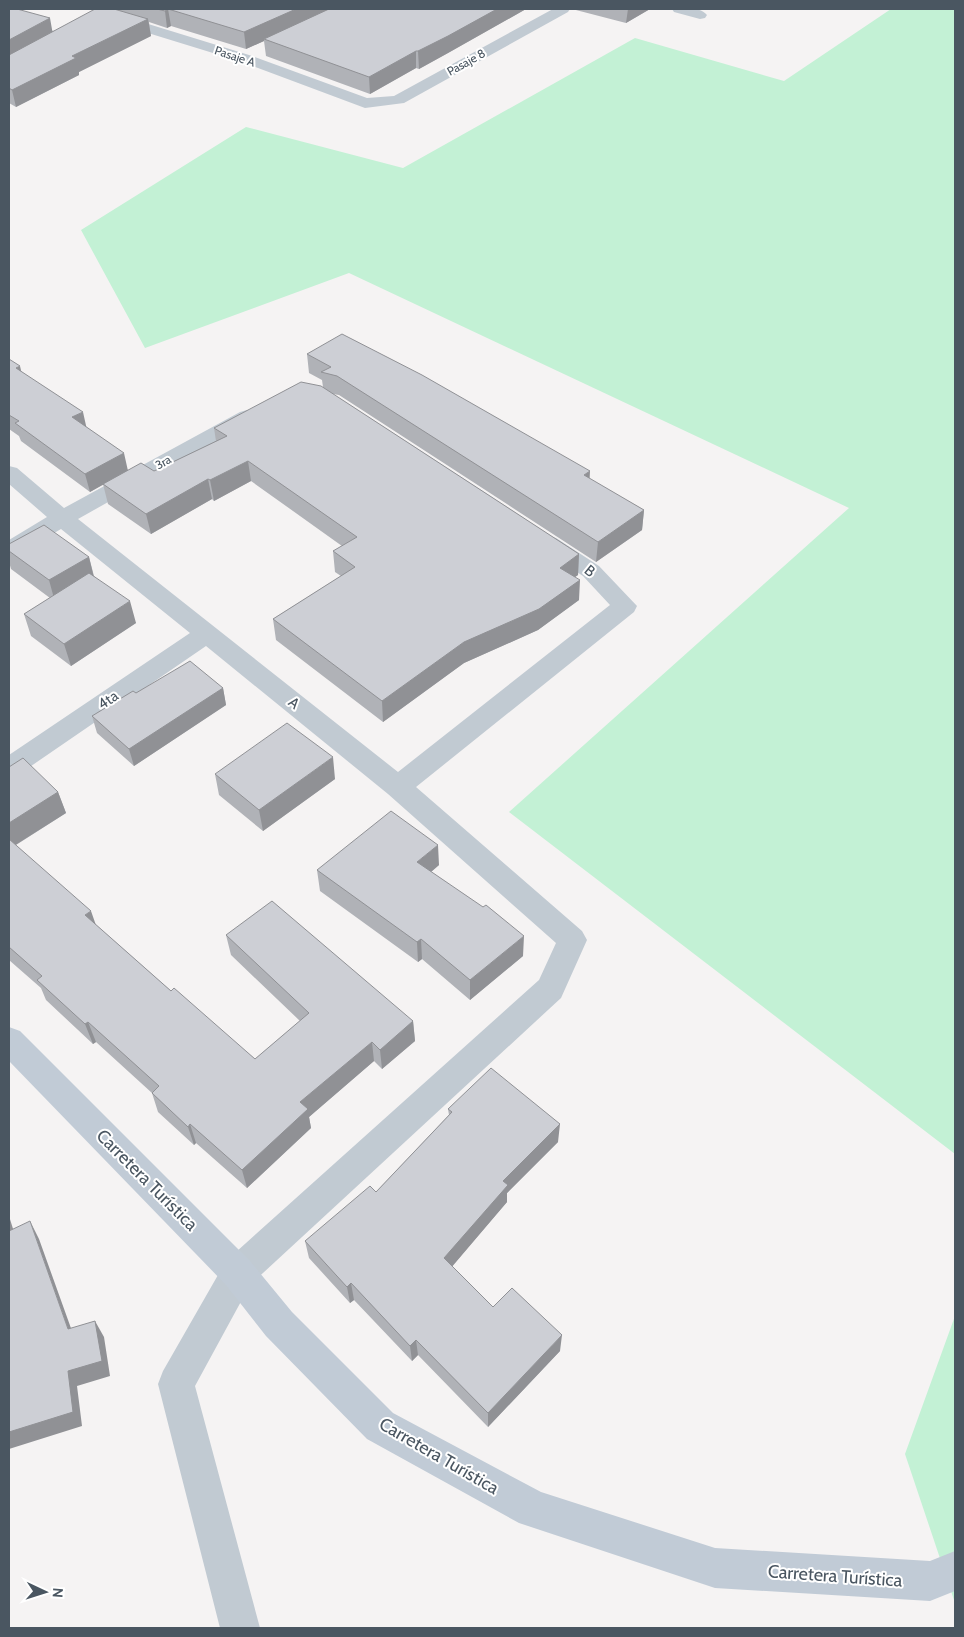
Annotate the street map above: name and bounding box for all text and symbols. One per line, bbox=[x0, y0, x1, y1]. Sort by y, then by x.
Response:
street label: Pasaje A bbox=[213, 42, 258, 70]
street label: Pasaje 8 bbox=[444, 45, 488, 79]
street label: 3ra bbox=[152, 451, 174, 472]
street label: B bbox=[581, 561, 599, 581]
street label: 4ta bbox=[94, 686, 122, 713]
street label: A bbox=[285, 693, 304, 713]
street label: Carretera Turística bbox=[92, 1125, 203, 1236]
street label: Carretera Turística bbox=[375, 1413, 503, 1499]
street label: Carretera Turística bbox=[767, 1560, 903, 1592]
north arrow bbox=[20, 1567, 70, 1617]
text: N bbox=[49, 1587, 67, 1598]

